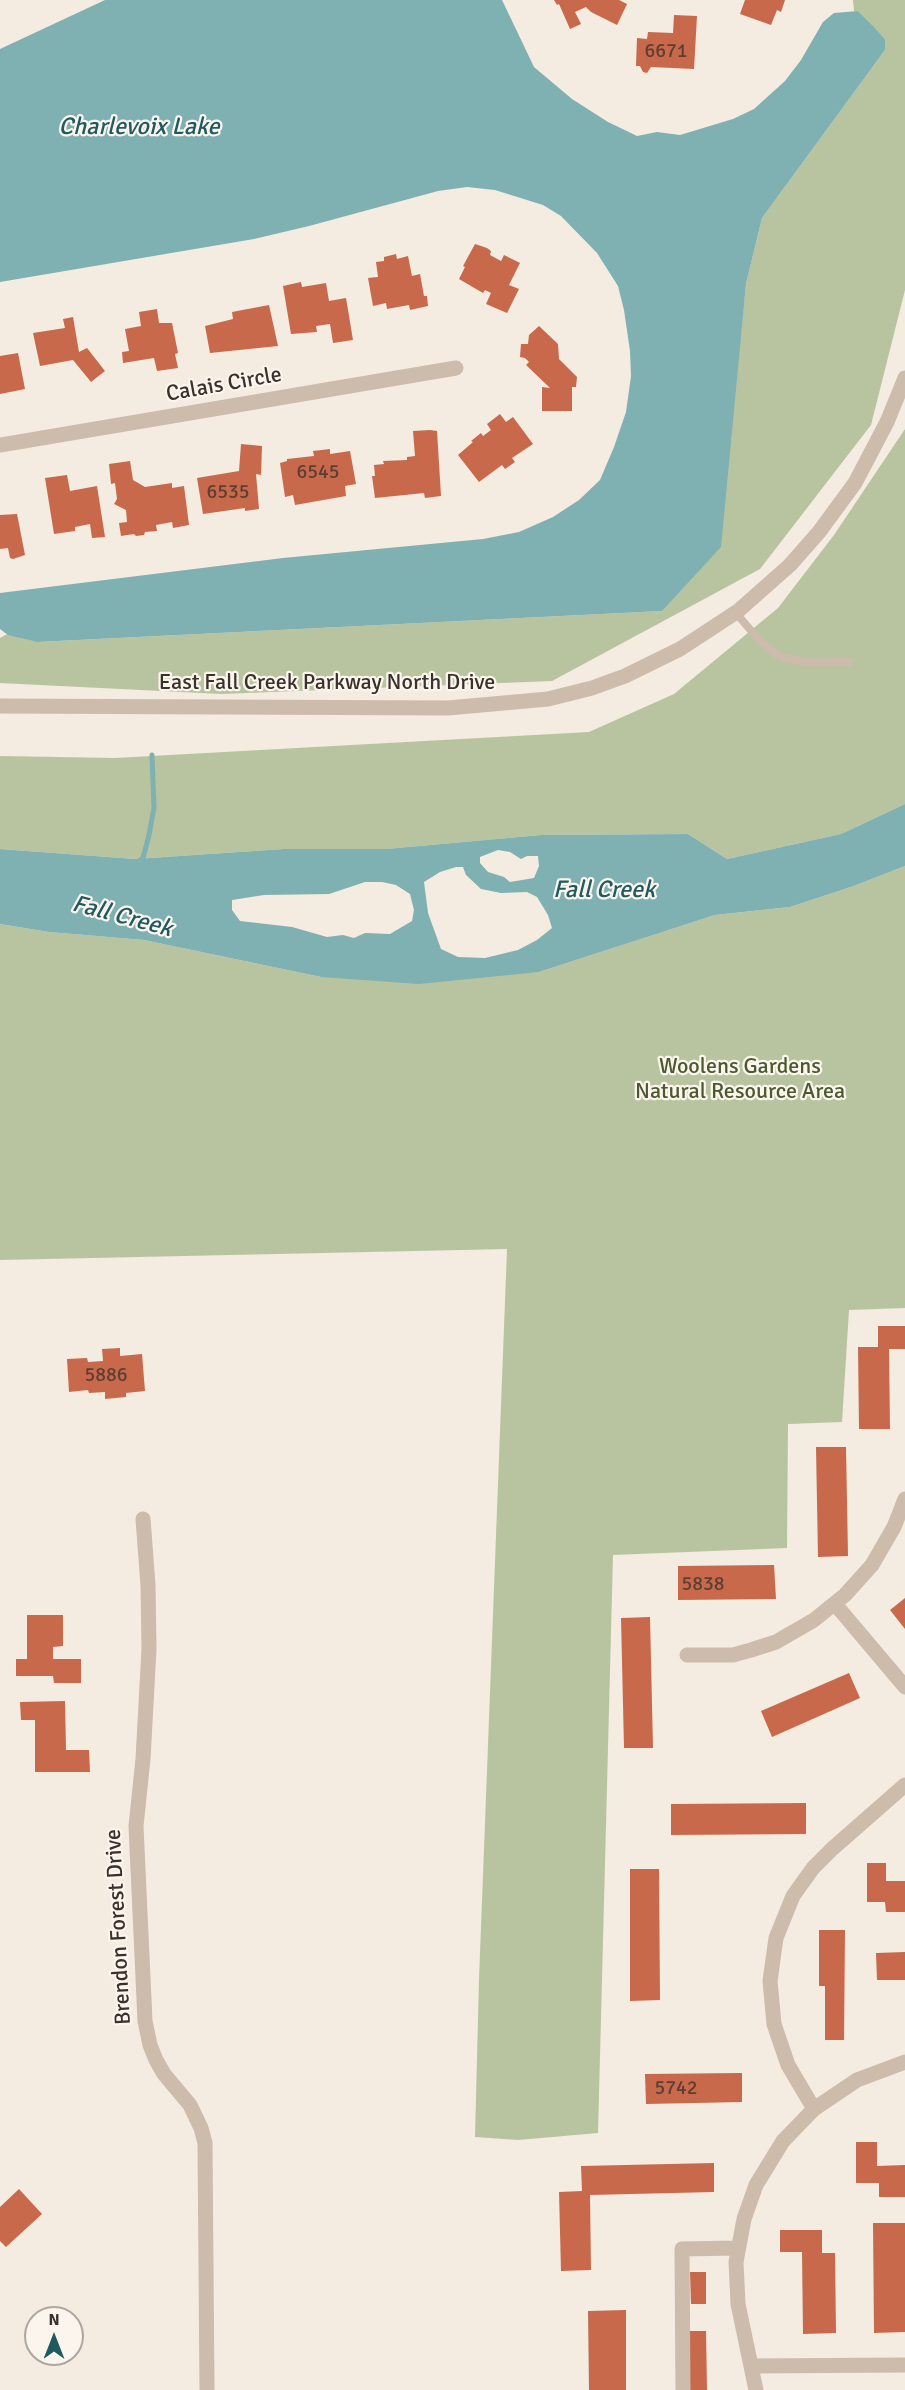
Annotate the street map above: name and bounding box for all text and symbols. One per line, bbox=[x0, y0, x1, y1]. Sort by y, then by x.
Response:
house number: 6671 bbox=[644, 40, 688, 64]
water label: Charlevoix Lake bbox=[59, 114, 219, 142]
street label: Calais Circle bbox=[164, 362, 284, 408]
house number: 6545 bbox=[296, 461, 340, 485]
house number: 6535 bbox=[206, 481, 250, 505]
street label: East Fall Creek Parkway North Drive bbox=[159, 670, 495, 696]
water label: Fall Creek bbox=[553, 877, 655, 905]
water label: Fall Creek bbox=[69, 890, 175, 944]
park label: Woolens Gardens Natural Resource Area bbox=[635, 1054, 845, 1106]
house number: 5886 bbox=[84, 1364, 128, 1388]
house number: 5838 bbox=[681, 1573, 725, 1597]
street label: Brendon Forest Drive bbox=[101, 1828, 137, 2026]
house number: 5742 bbox=[654, 2077, 698, 2101]
north arrow bbox=[24, 2306, 84, 2366]
text: N bbox=[48, 2310, 60, 2330]

